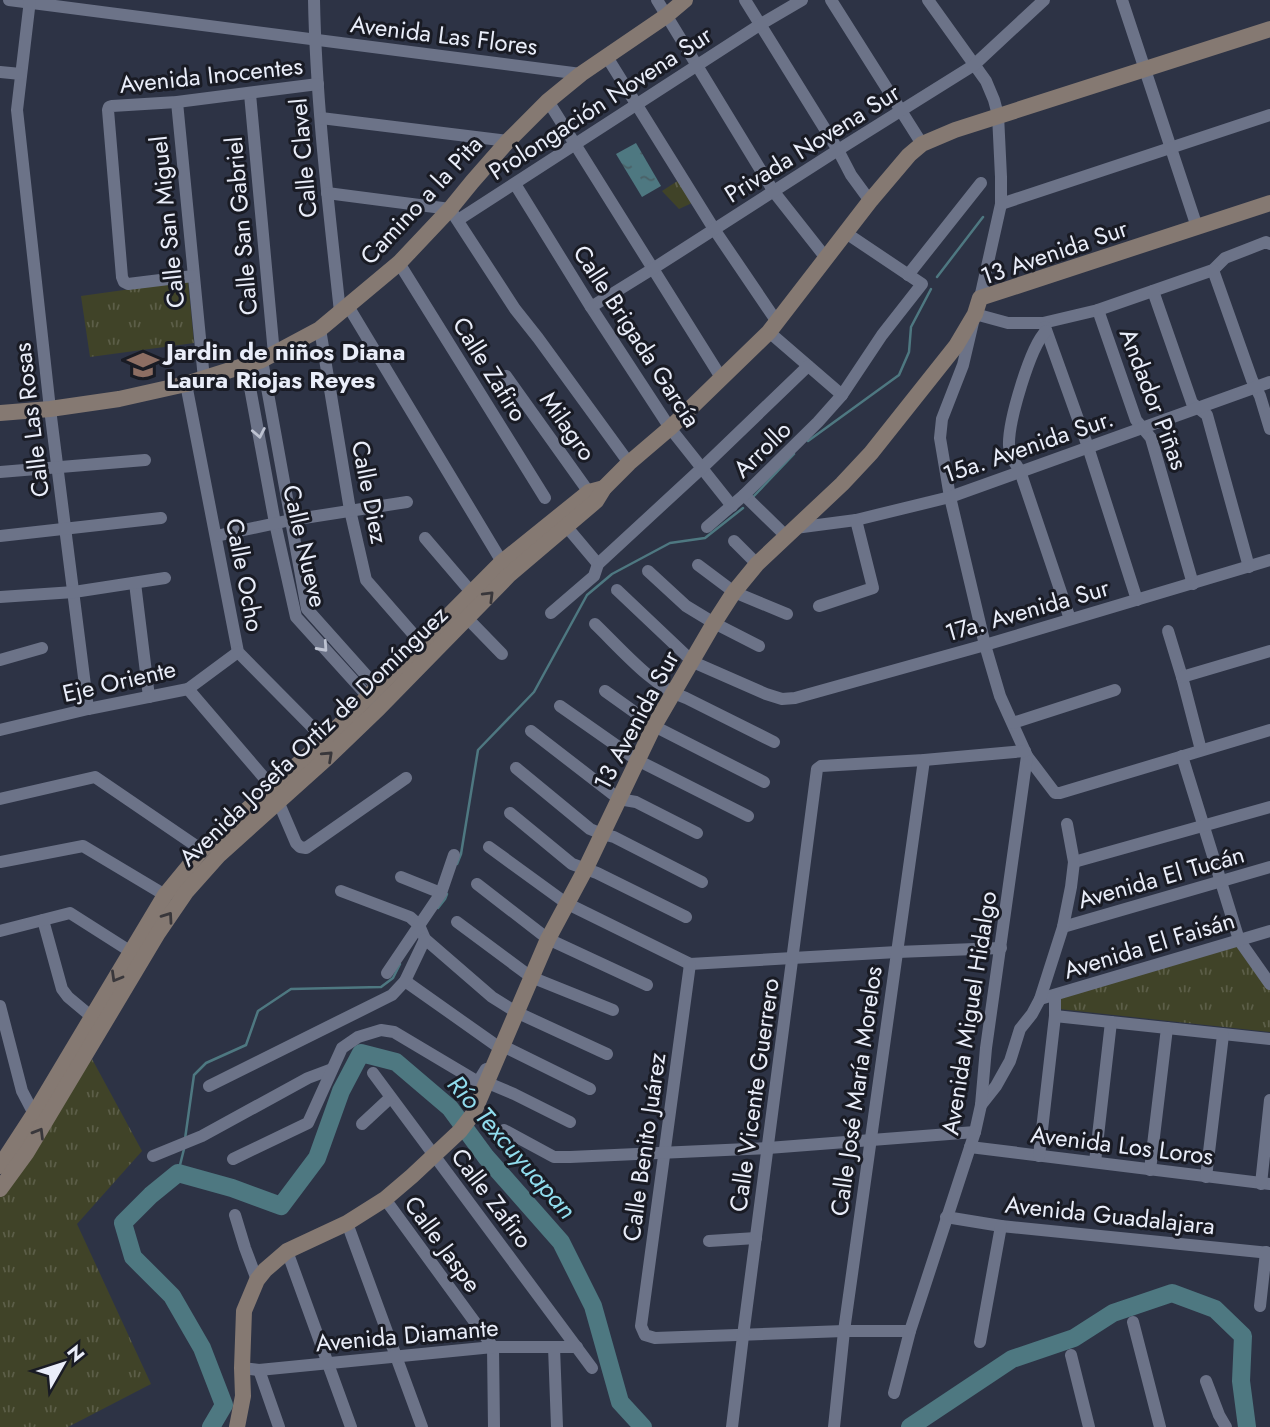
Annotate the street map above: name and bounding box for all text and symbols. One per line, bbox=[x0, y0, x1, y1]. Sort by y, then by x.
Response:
street label: Avenida Las Flores bbox=[348, 6, 540, 64]
street label: Prolongación Novena Sur bbox=[481, 17, 719, 188]
street label: Avenida Inocentes bbox=[118, 48, 304, 102]
street label: Privada Novena Sur bbox=[718, 75, 907, 211]
street label: Calle Clavel bbox=[280, 97, 326, 219]
street label: Camino a la Pita bbox=[352, 128, 490, 272]
street label: Calle San Miguel bbox=[141, 134, 193, 310]
street label: Calle San Gabriel bbox=[216, 135, 266, 317]
street label: 13 Avenida Sur bbox=[976, 210, 1133, 294]
street label: Calle Brigada García bbox=[565, 238, 709, 434]
street label: Calle Zafiro bbox=[444, 310, 536, 428]
street label: Andador Piñas bbox=[1111, 323, 1197, 475]
place label: Jardin de niños Diana Laura Riojas Reyes bbox=[162, 334, 405, 397]
street label: Calle Las Rosas bbox=[4, 341, 58, 499]
school or university icon: Jardin de niños Diana Laura Riojas Reyes bbox=[126, 348, 160, 382]
street label: Milagro bbox=[531, 384, 605, 468]
street label: 15a. Avenida Sur. bbox=[938, 400, 1118, 492]
street label: Arrollo bbox=[725, 412, 799, 486]
one-way arrow bbox=[250, 427, 265, 439]
street label: Calle Diez bbox=[343, 438, 397, 546]
street label: Calle Nueve bbox=[274, 481, 336, 611]
street label: Calle Ocho bbox=[217, 515, 273, 635]
street label: 17a. Avenida Sur bbox=[941, 570, 1114, 650]
one-way arrow bbox=[481, 591, 494, 604]
street label: Avenida Josefa Ortiz de Domínguez bbox=[171, 598, 455, 874]
one-way arrow bbox=[315, 638, 327, 651]
street label: 13 Avenida Sur bbox=[585, 643, 688, 796]
street label: Eje Oriente bbox=[59, 651, 179, 711]
one-way arrow bbox=[320, 752, 333, 765]
street label: Avenida El Tucán bbox=[1074, 836, 1248, 918]
street label: Avenida Miguel Hidalgo bbox=[932, 889, 1006, 1137]
street label: Avenida El Faisán bbox=[1059, 902, 1239, 988]
one-way arrow bbox=[160, 912, 173, 925]
street label: Calle José María Morelos bbox=[821, 964, 891, 1218]
one-way arrow bbox=[111, 969, 124, 982]
street label: Calle Vicente Guerrero bbox=[720, 976, 788, 1214]
street label: Calle Benito Juárez bbox=[613, 1050, 675, 1244]
water label: Río Texcuyuapan bbox=[439, 1067, 585, 1227]
street label: Avenida Los Loros bbox=[1029, 1116, 1215, 1174]
one-way arrow bbox=[31, 1128, 44, 1141]
street label: Calle Zafiro bbox=[443, 1141, 541, 1255]
street label: Avenida Guadalajara bbox=[1003, 1187, 1217, 1243]
street label: Calle Jaspe bbox=[396, 1189, 490, 1299]
street label: Avenida Diamante bbox=[314, 1310, 500, 1360]
north arrow bbox=[28, 1329, 98, 1399]
text: N bbox=[61, 1339, 91, 1368]

